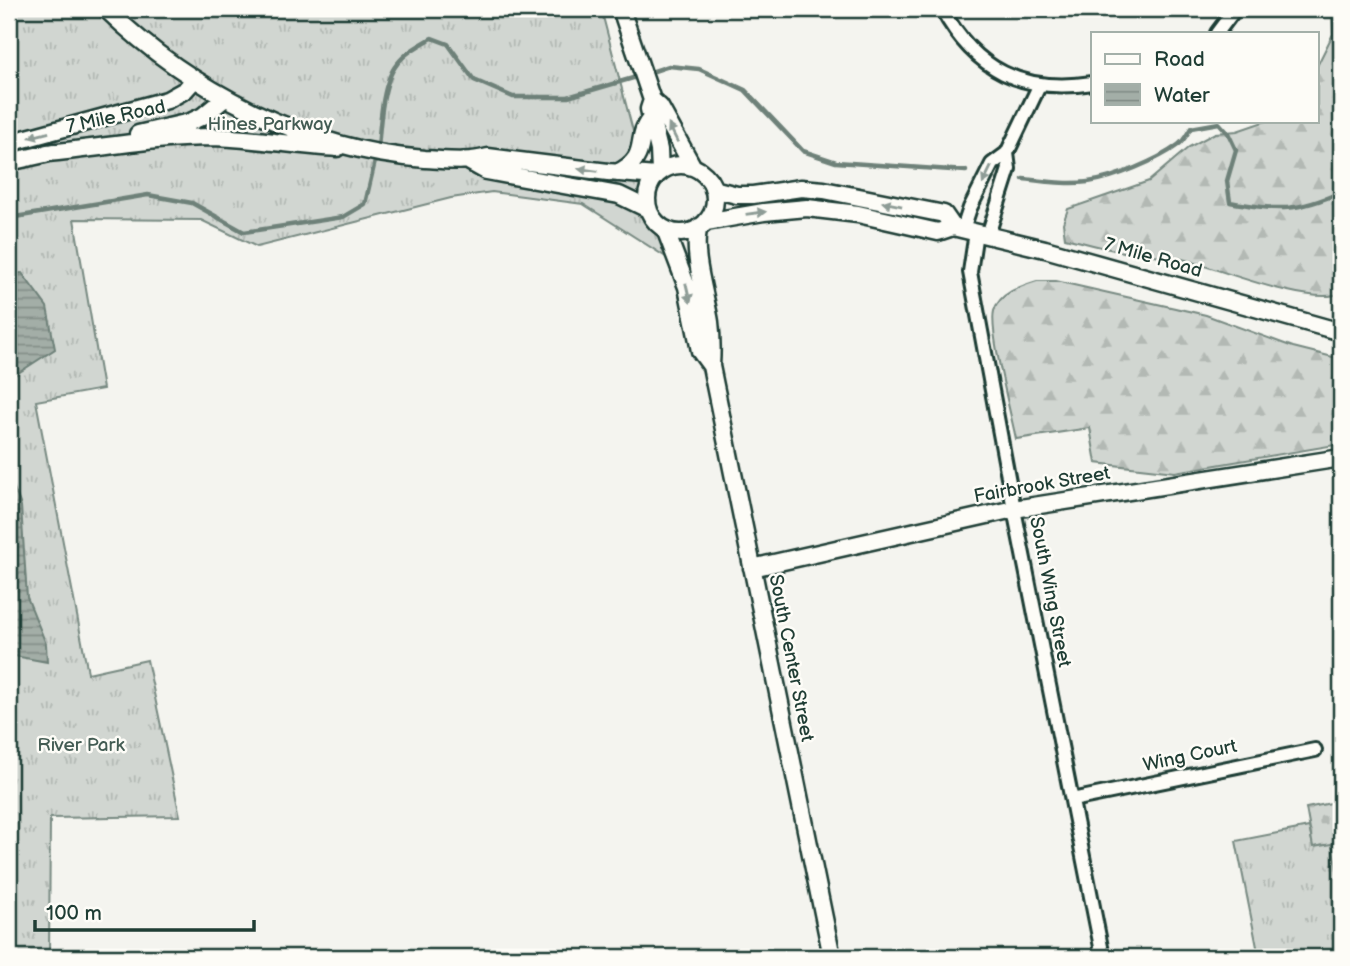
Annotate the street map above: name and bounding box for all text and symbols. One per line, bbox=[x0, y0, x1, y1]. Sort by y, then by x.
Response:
legend bbox=[1091, 32, 1318, 122]
text: Road bbox=[1154, 47, 1205, 72]
text: Water bbox=[1154, 83, 1210, 108]
street label: 7 Mile Road bbox=[64, 95, 168, 139]
park label: Hines Parkway bbox=[208, 113, 333, 136]
one-way arrow bbox=[667, 123, 679, 143]
one-way arrow bbox=[29, 130, 50, 140]
one-way arrow bbox=[577, 164, 599, 175]
one-way arrow bbox=[981, 165, 992, 185]
one-way arrow bbox=[881, 198, 903, 209]
one-way arrow bbox=[745, 207, 767, 218]
street label: 7 Mile Road bbox=[1101, 233, 1205, 283]
one-way arrow bbox=[683, 282, 694, 304]
street label: Fairbrook Street bbox=[972, 462, 1112, 508]
street label: South Wing Street bbox=[1024, 515, 1076, 669]
street label: South Center Street bbox=[763, 572, 819, 744]
park label: River Park bbox=[37, 734, 125, 757]
street label: Wing Court bbox=[1141, 735, 1239, 777]
scale bar bbox=[35, 889, 254, 933]
text: 100 m bbox=[46, 901, 102, 926]

